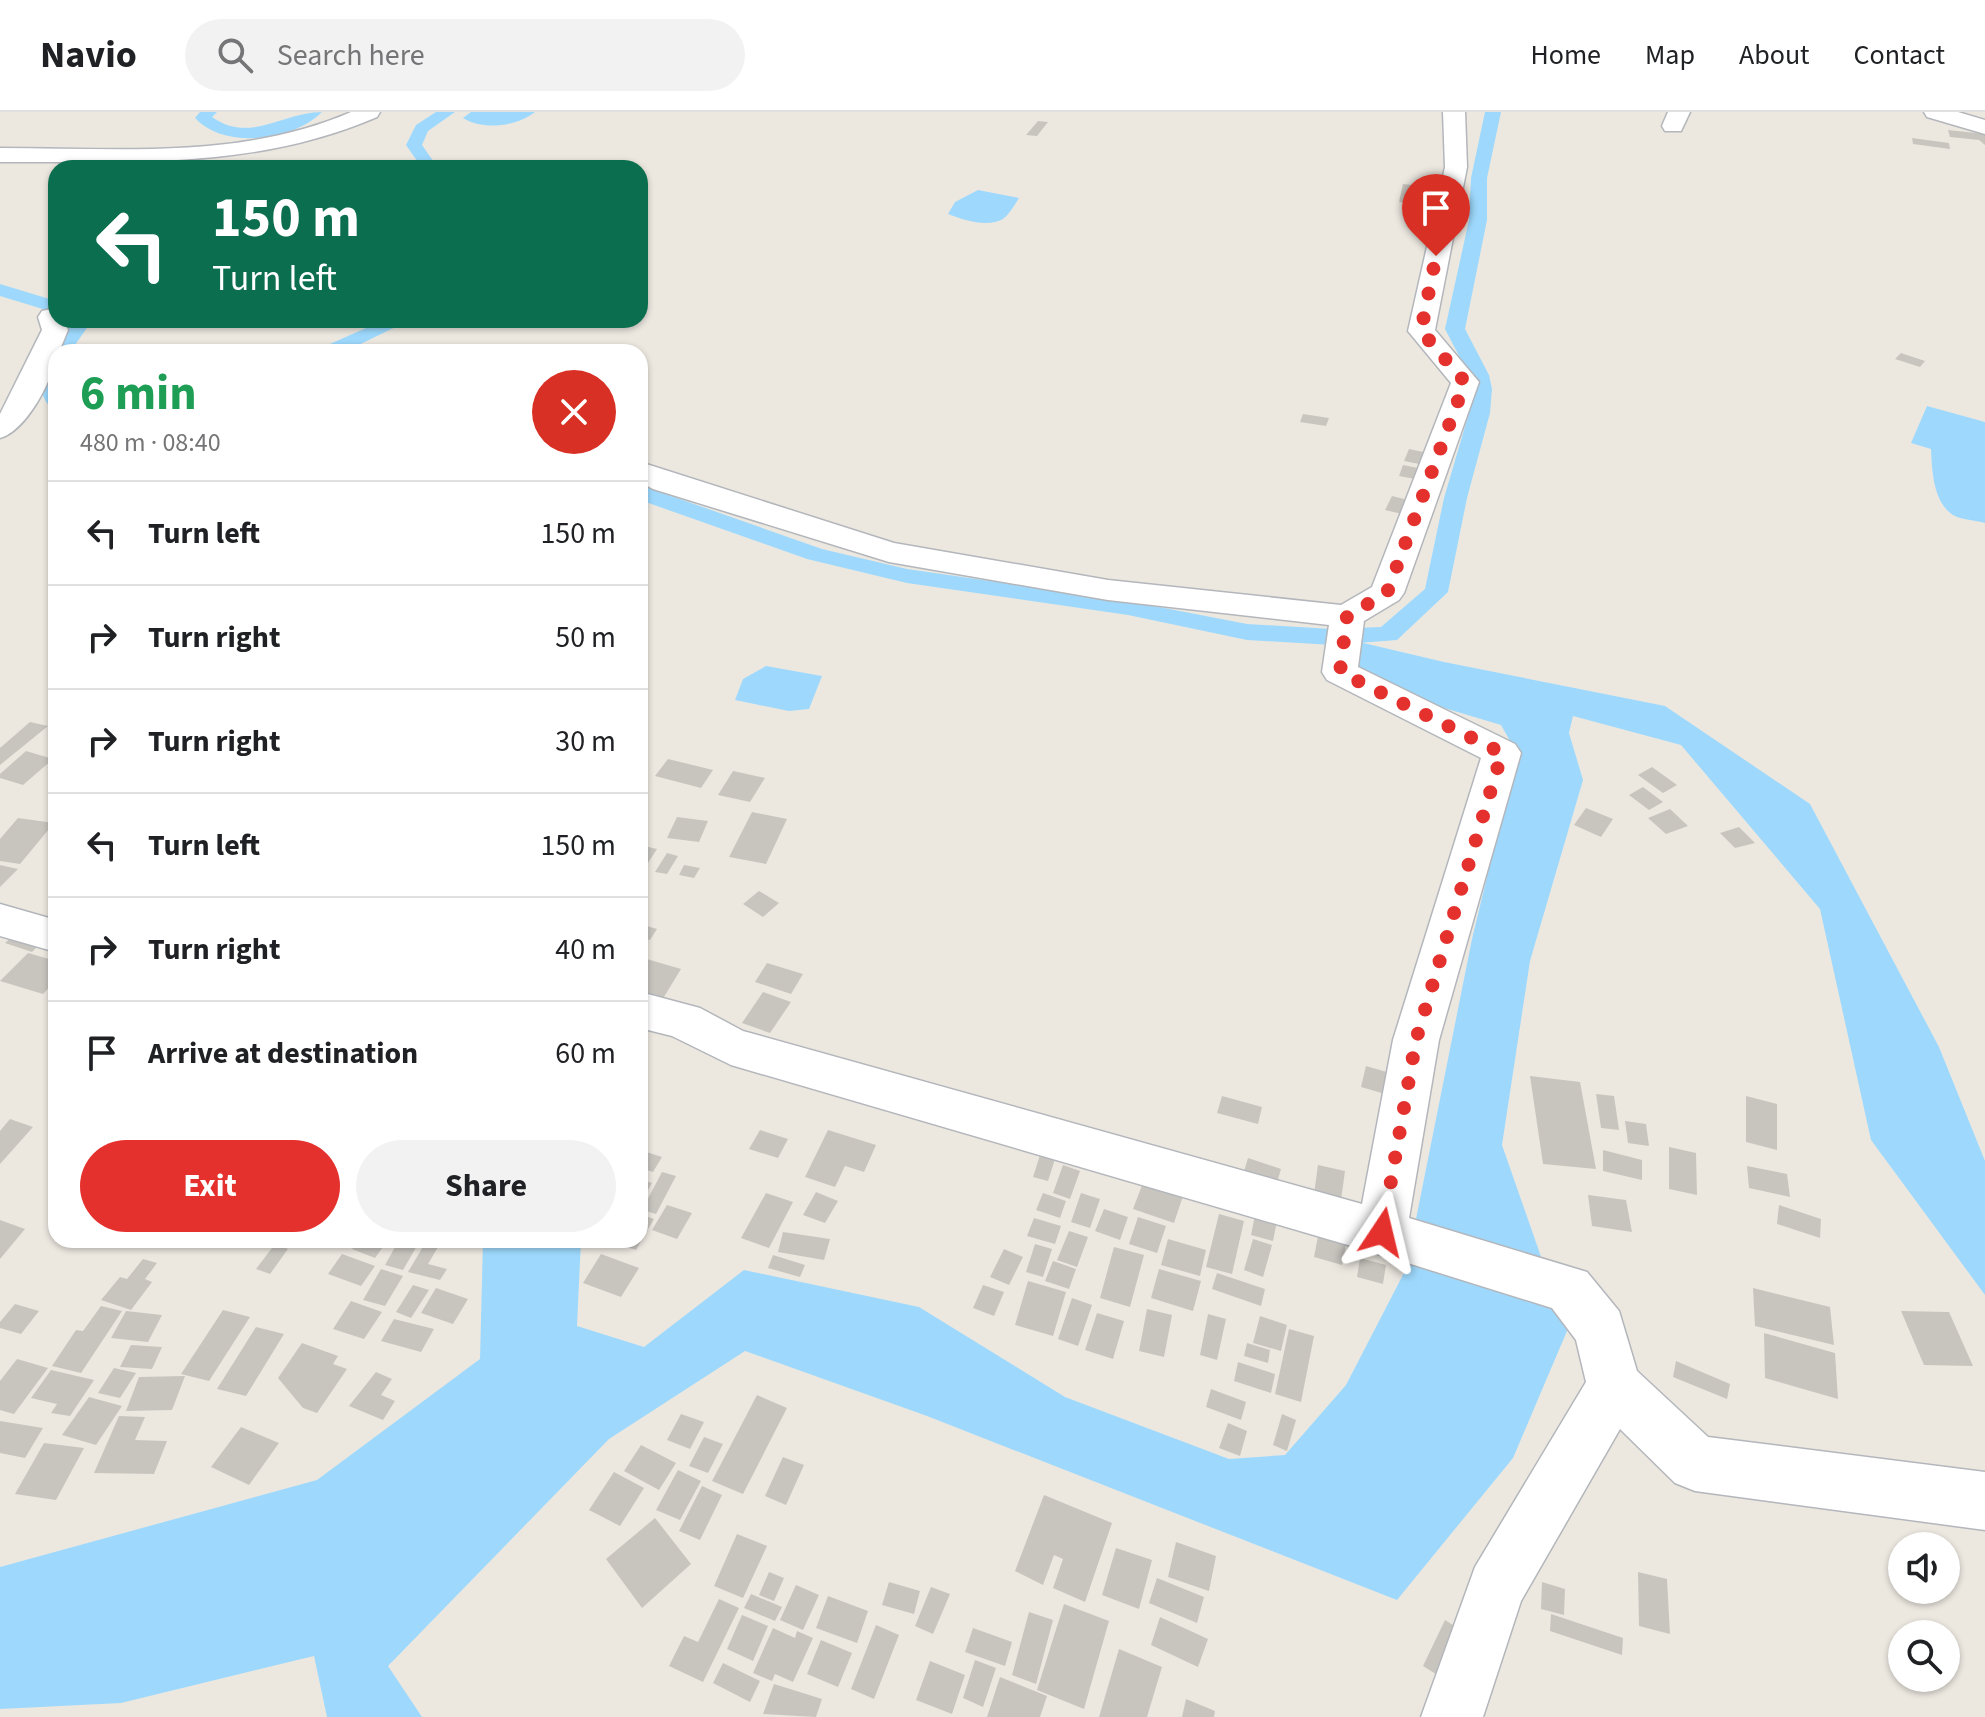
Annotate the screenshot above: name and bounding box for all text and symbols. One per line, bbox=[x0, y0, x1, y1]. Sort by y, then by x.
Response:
search box bbox=[185, 19, 745, 91]
text: Navio bbox=[40, 28, 137, 82]
icon: search bbox=[213, 33, 257, 77]
text: Search here bbox=[277, 34, 425, 77]
text: Home bbox=[1530, 35, 1601, 75]
text: Map bbox=[1645, 35, 1695, 75]
text: About bbox=[1739, 35, 1810, 75]
text: Contact bbox=[1854, 35, 1945, 75]
pin bbox=[1402, 174, 1470, 256]
text: 150 m bbox=[212, 179, 360, 258]
icon: arrive bbox=[1414, 186, 1458, 230]
icon: left bbox=[80, 192, 184, 296]
text: Turn left bbox=[212, 253, 337, 304]
text: 6 min bbox=[80, 360, 197, 428]
button: close bbox=[532, 370, 616, 454]
text: 480 m · 08:40 bbox=[80, 424, 221, 461]
icon: left bbox=[80, 511, 124, 555]
text: Turn left bbox=[148, 512, 260, 555]
text: 150 m bbox=[540, 512, 616, 555]
icon: right bbox=[80, 615, 124, 659]
text: Turn right bbox=[148, 616, 280, 659]
text: 50 m bbox=[555, 616, 616, 659]
icon: right bbox=[80, 719, 124, 763]
text: Turn right bbox=[148, 720, 280, 763]
text: 30 m bbox=[555, 720, 616, 763]
icon: left bbox=[80, 823, 124, 867]
text: Turn left bbox=[148, 824, 260, 867]
text: 150 m bbox=[540, 824, 616, 867]
icon: right bbox=[80, 927, 124, 971]
text: Turn right bbox=[148, 928, 280, 971]
text: 40 m bbox=[555, 928, 616, 971]
icon: arrive bbox=[80, 1031, 124, 1075]
text: Arrive at destination bbox=[148, 1032, 418, 1075]
text: 60 m bbox=[555, 1032, 616, 1075]
button: Exit bbox=[80, 1140, 340, 1232]
button: Share bbox=[356, 1140, 616, 1232]
position arrow bbox=[1340, 1190, 1424, 1274]
map controls bbox=[1888, 1532, 1960, 1692]
button: sound bbox=[1888, 1532, 1960, 1604]
button: search bbox=[1888, 1620, 1960, 1692]

